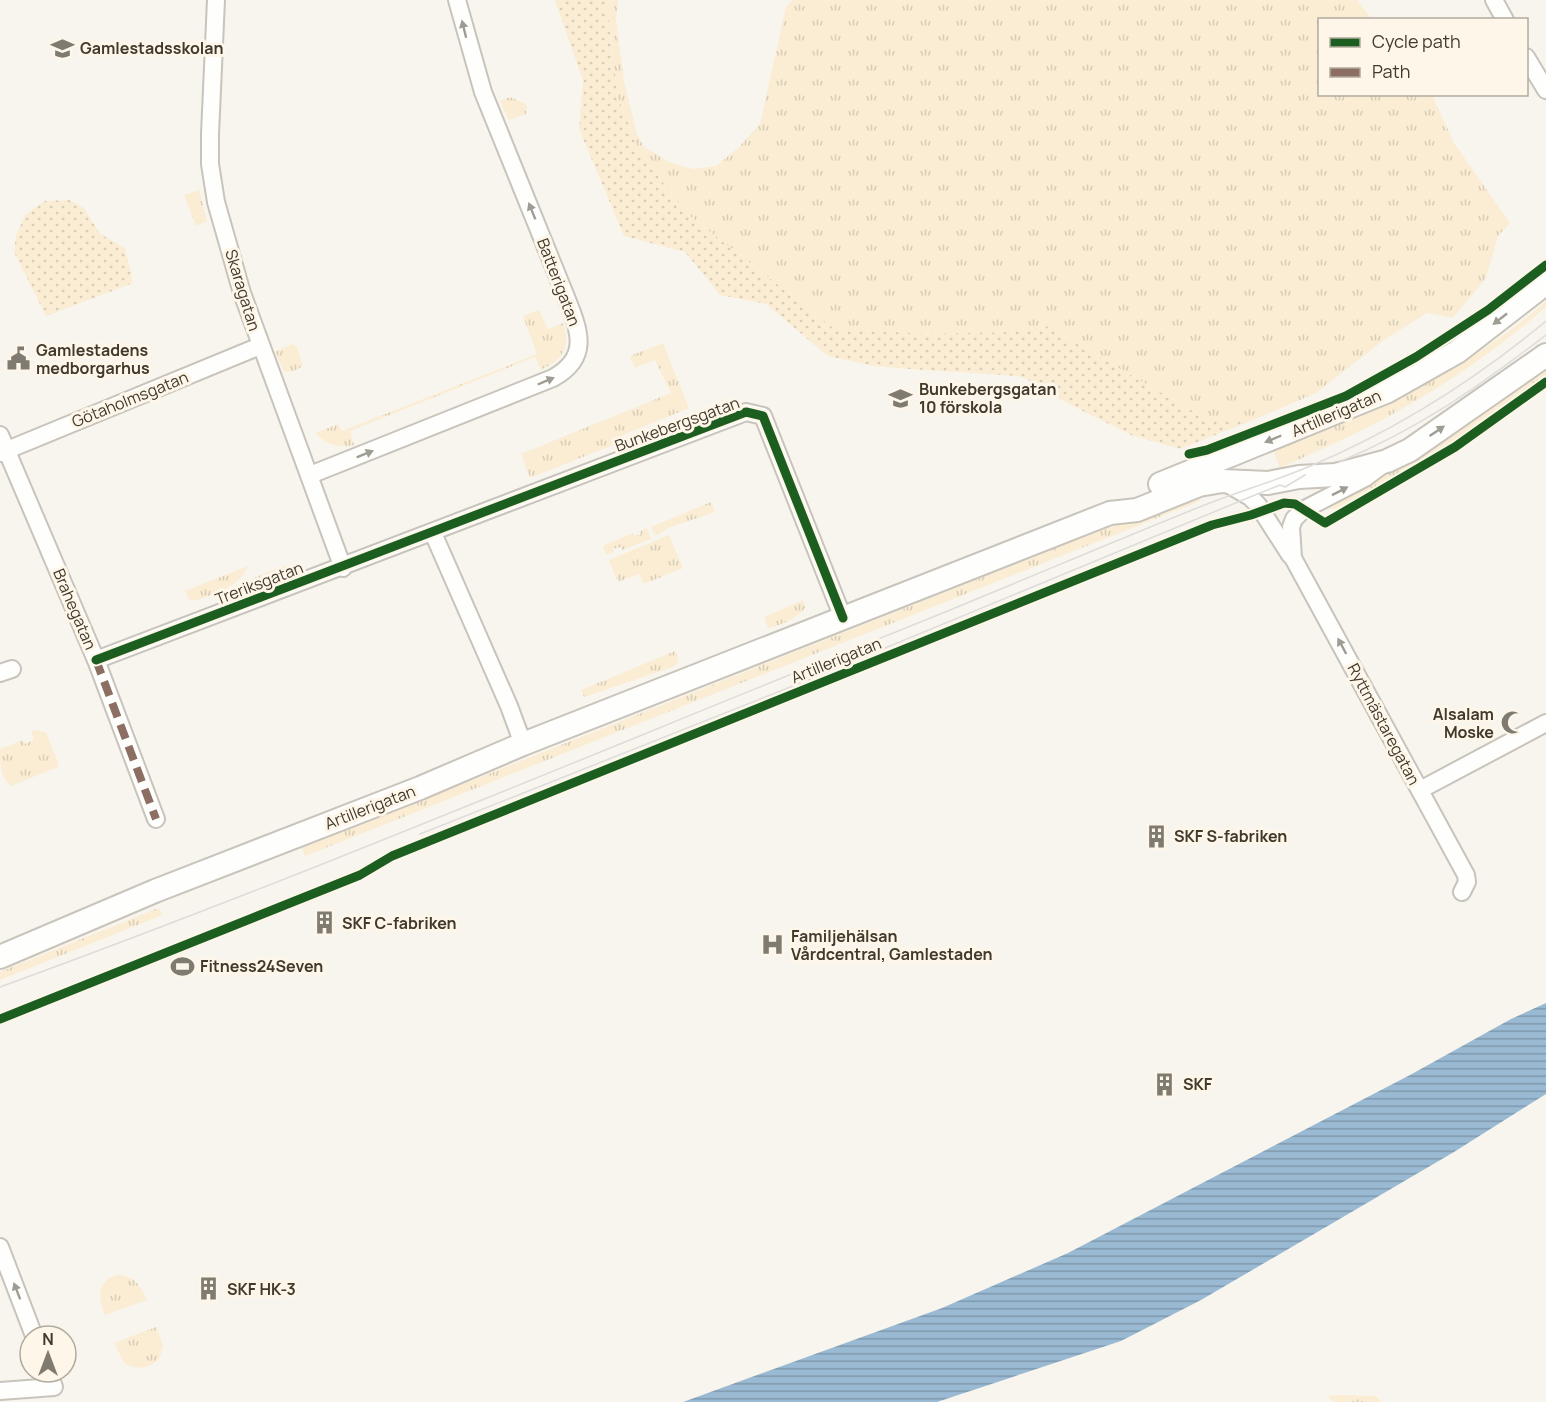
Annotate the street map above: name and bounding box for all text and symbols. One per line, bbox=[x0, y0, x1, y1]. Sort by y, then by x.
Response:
legend bbox=[1318, 18, 1528, 96]
one-way arrow bbox=[459, 20, 468, 38]
text: Cycle path bbox=[1372, 29, 1461, 53]
school or university icon: Gamlestadsskolan bbox=[49, 35, 75, 61]
place label: Gamlestadsskolan bbox=[80, 37, 224, 59]
text: Path bbox=[1372, 59, 1410, 83]
one-way arrow bbox=[527, 202, 537, 220]
street label: Batterigatan bbox=[532, 235, 586, 329]
street label: Skaragatan bbox=[220, 247, 266, 333]
one-way arrow bbox=[1492, 313, 1508, 325]
place label: Gamlestadens medborgarhus bbox=[36, 339, 150, 379]
public building icon: Gamlestadens medborgarhus bbox=[5, 346, 31, 372]
street label: Götaholmsgatan bbox=[68, 366, 192, 432]
one-way arrow bbox=[537, 376, 555, 386]
place label: Bunkebergsgatan 10 förskola bbox=[919, 378, 1057, 418]
street label: Artillerigatan bbox=[1288, 384, 1384, 442]
school or university icon: Bunkebergsgatan 10 förskola bbox=[888, 385, 914, 411]
street label: Bunkebergsgatan bbox=[612, 391, 742, 457]
one-way arrow bbox=[1428, 425, 1444, 437]
one-way arrow bbox=[1264, 435, 1282, 444]
one-way arrow bbox=[356, 448, 374, 458]
one-way arrow bbox=[1332, 486, 1349, 496]
street label: Treriksgatan bbox=[212, 556, 306, 610]
street label: Brahegatan bbox=[48, 565, 102, 653]
street label: Artillerigatan bbox=[788, 632, 884, 688]
one-way arrow bbox=[1337, 638, 1347, 655]
street label: Ryttmästaregatan bbox=[1343, 659, 1425, 789]
place label: Alsalam Moske bbox=[1433, 703, 1494, 743]
mosque icon: Alsalam Moske bbox=[1499, 710, 1525, 736]
street label: Artillerigatan bbox=[321, 780, 419, 834]
building icon: SKF S-fabriken bbox=[1143, 823, 1169, 849]
place label: SKF S-fabriken bbox=[1174, 825, 1287, 847]
building icon: SKF C-fabriken bbox=[311, 910, 337, 936]
place label: SKF C-fabriken bbox=[342, 912, 457, 934]
place label: Familjehälsan Vårdcentral, Gamlestaden bbox=[791, 925, 993, 965]
hospital icon: Familjehälsan Vårdcentral, Gamlestaden bbox=[760, 932, 786, 958]
sports icon: Fitness24Seven bbox=[169, 953, 195, 979]
place label: Fitness24Seven bbox=[200, 955, 323, 977]
building icon: SKF bbox=[1152, 1071, 1178, 1097]
place label: SKF bbox=[1183, 1073, 1213, 1095]
building icon: SKF HK-3 bbox=[196, 1276, 222, 1302]
place label: SKF HK-3 bbox=[227, 1278, 296, 1300]
one-way arrow bbox=[12, 1282, 22, 1300]
north arrow bbox=[18, 1324, 78, 1384]
text: N bbox=[42, 1328, 54, 1350]

